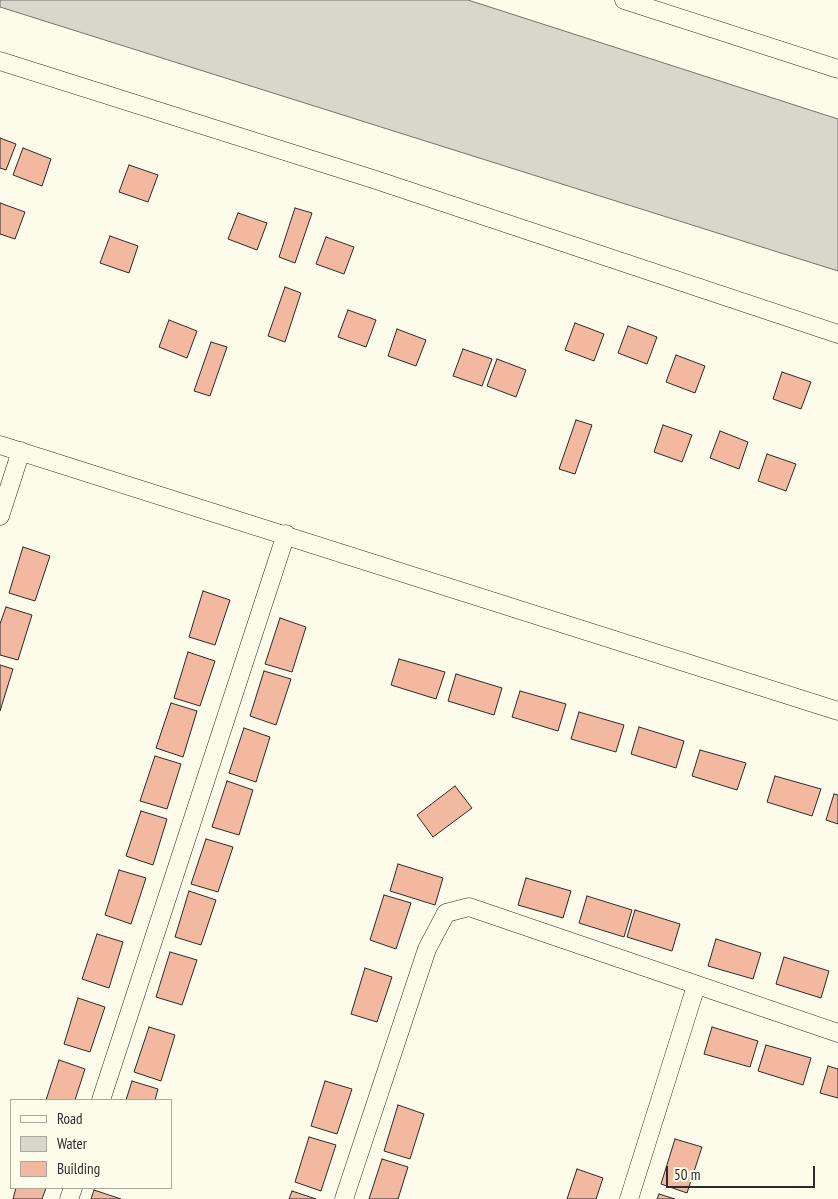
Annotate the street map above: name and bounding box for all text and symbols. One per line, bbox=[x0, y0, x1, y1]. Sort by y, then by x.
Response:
legend bbox=[10, 1099, 172, 1189]
text: Road bbox=[57, 1109, 83, 1128]
text: Water bbox=[57, 1134, 87, 1153]
scale bar bbox=[668, 1156, 817, 1188]
text: Building bbox=[57, 1159, 100, 1178]
text: 50 m bbox=[674, 1165, 700, 1184]

